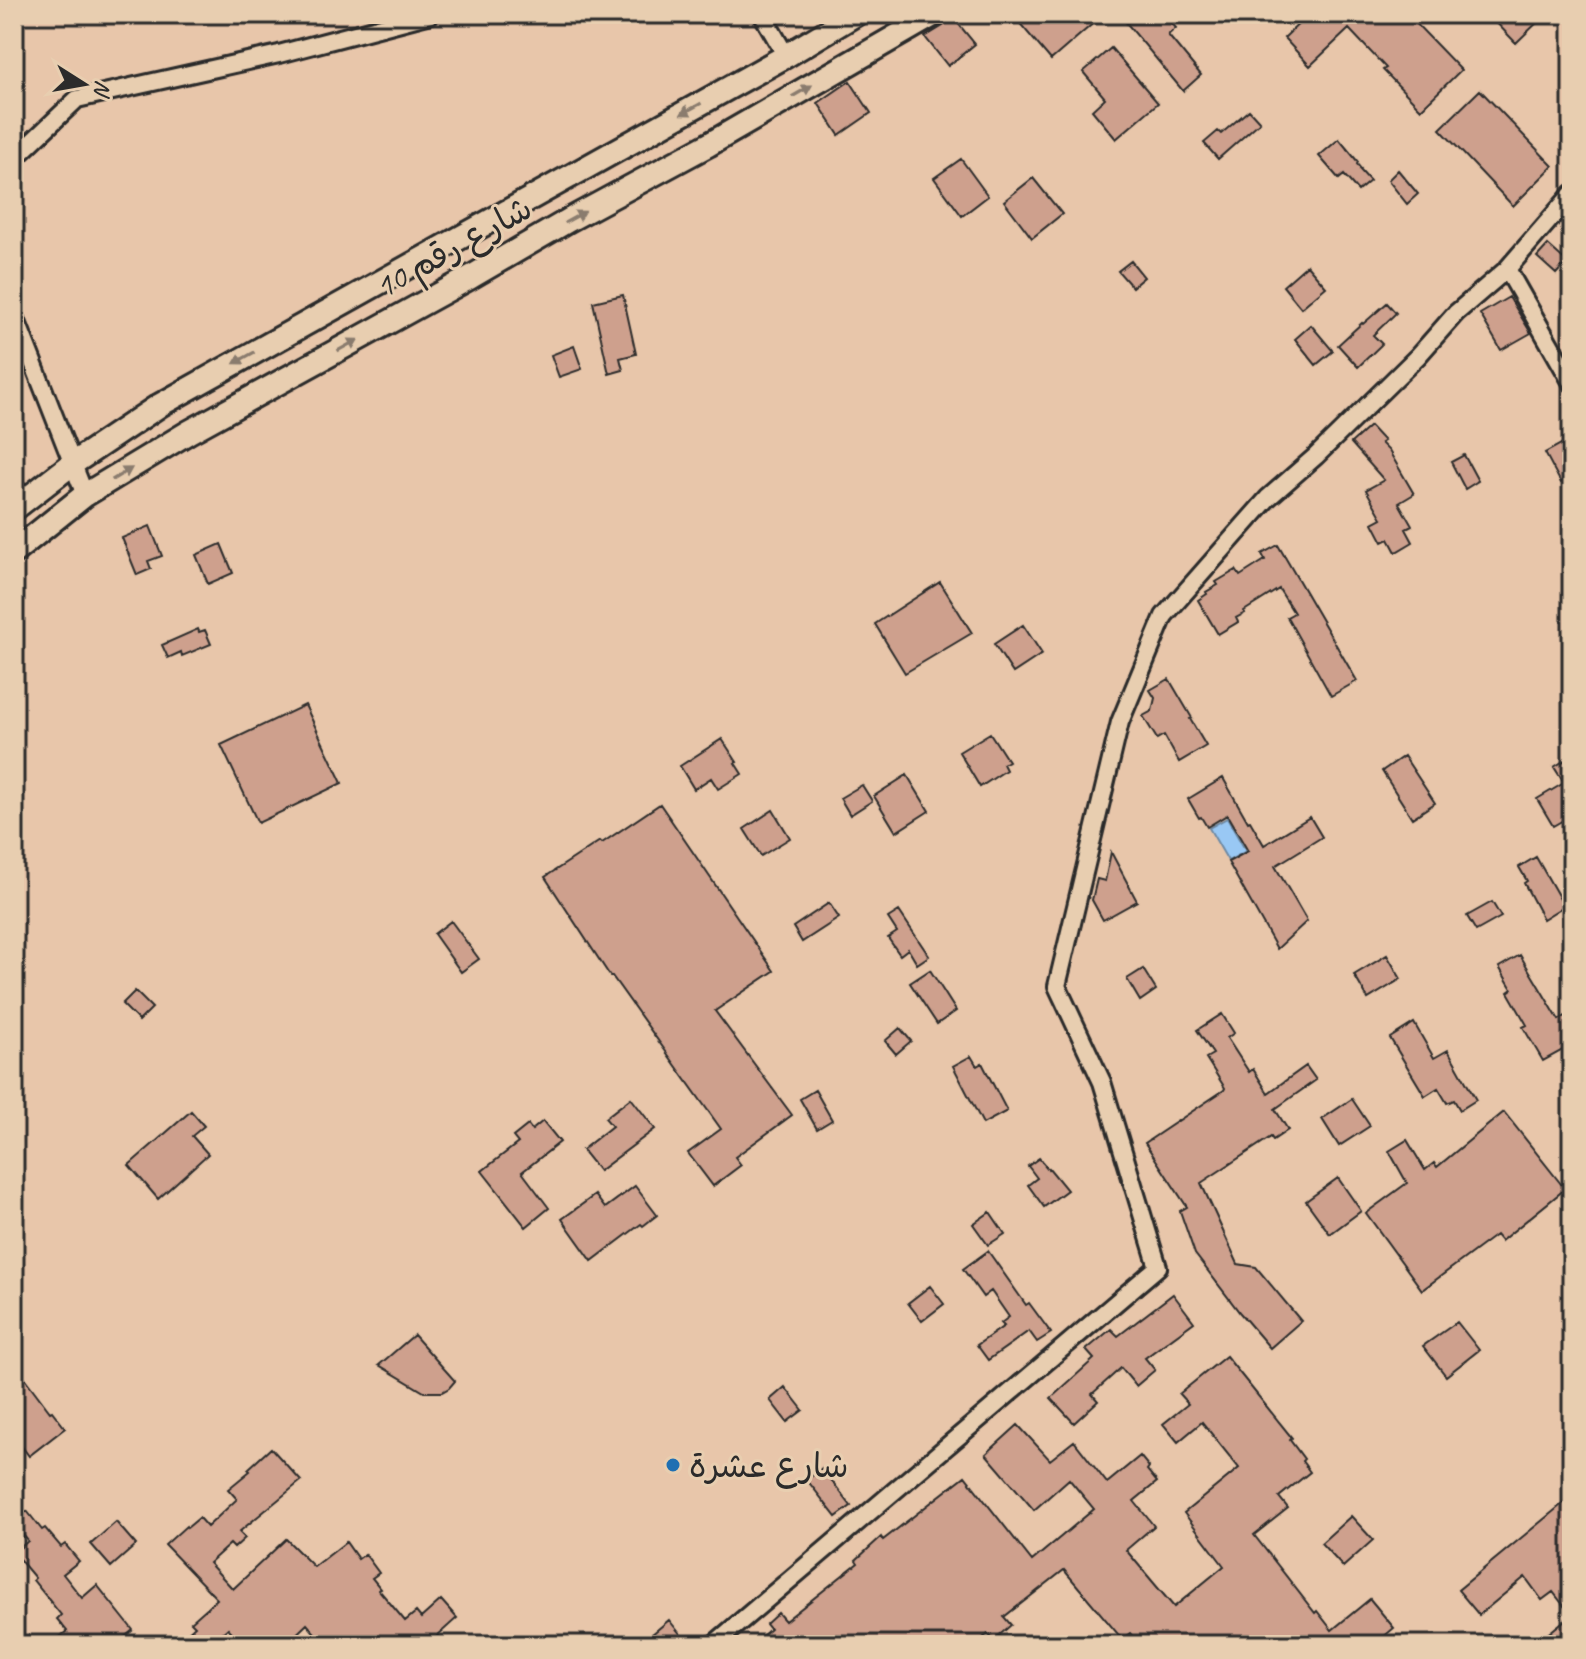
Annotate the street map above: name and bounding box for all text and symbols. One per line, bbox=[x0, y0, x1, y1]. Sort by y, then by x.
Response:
north arrow bbox=[44, 44, 124, 124]
text: N bbox=[87, 78, 118, 100]
one-way arrow bbox=[791, 84, 813, 98]
one-way arrow bbox=[680, 101, 702, 115]
street label: شارع رقم 10 bbox=[367, 186, 541, 311]
one-way arrow bbox=[563, 211, 586, 224]
one-way arrow bbox=[337, 338, 359, 352]
one-way arrow bbox=[233, 351, 255, 365]
one-way arrow bbox=[111, 467, 133, 481]
place label: شارع عشرة bbox=[689, 1444, 848, 1489]
marker: شارع عشرة bbox=[664, 1456, 682, 1474]

